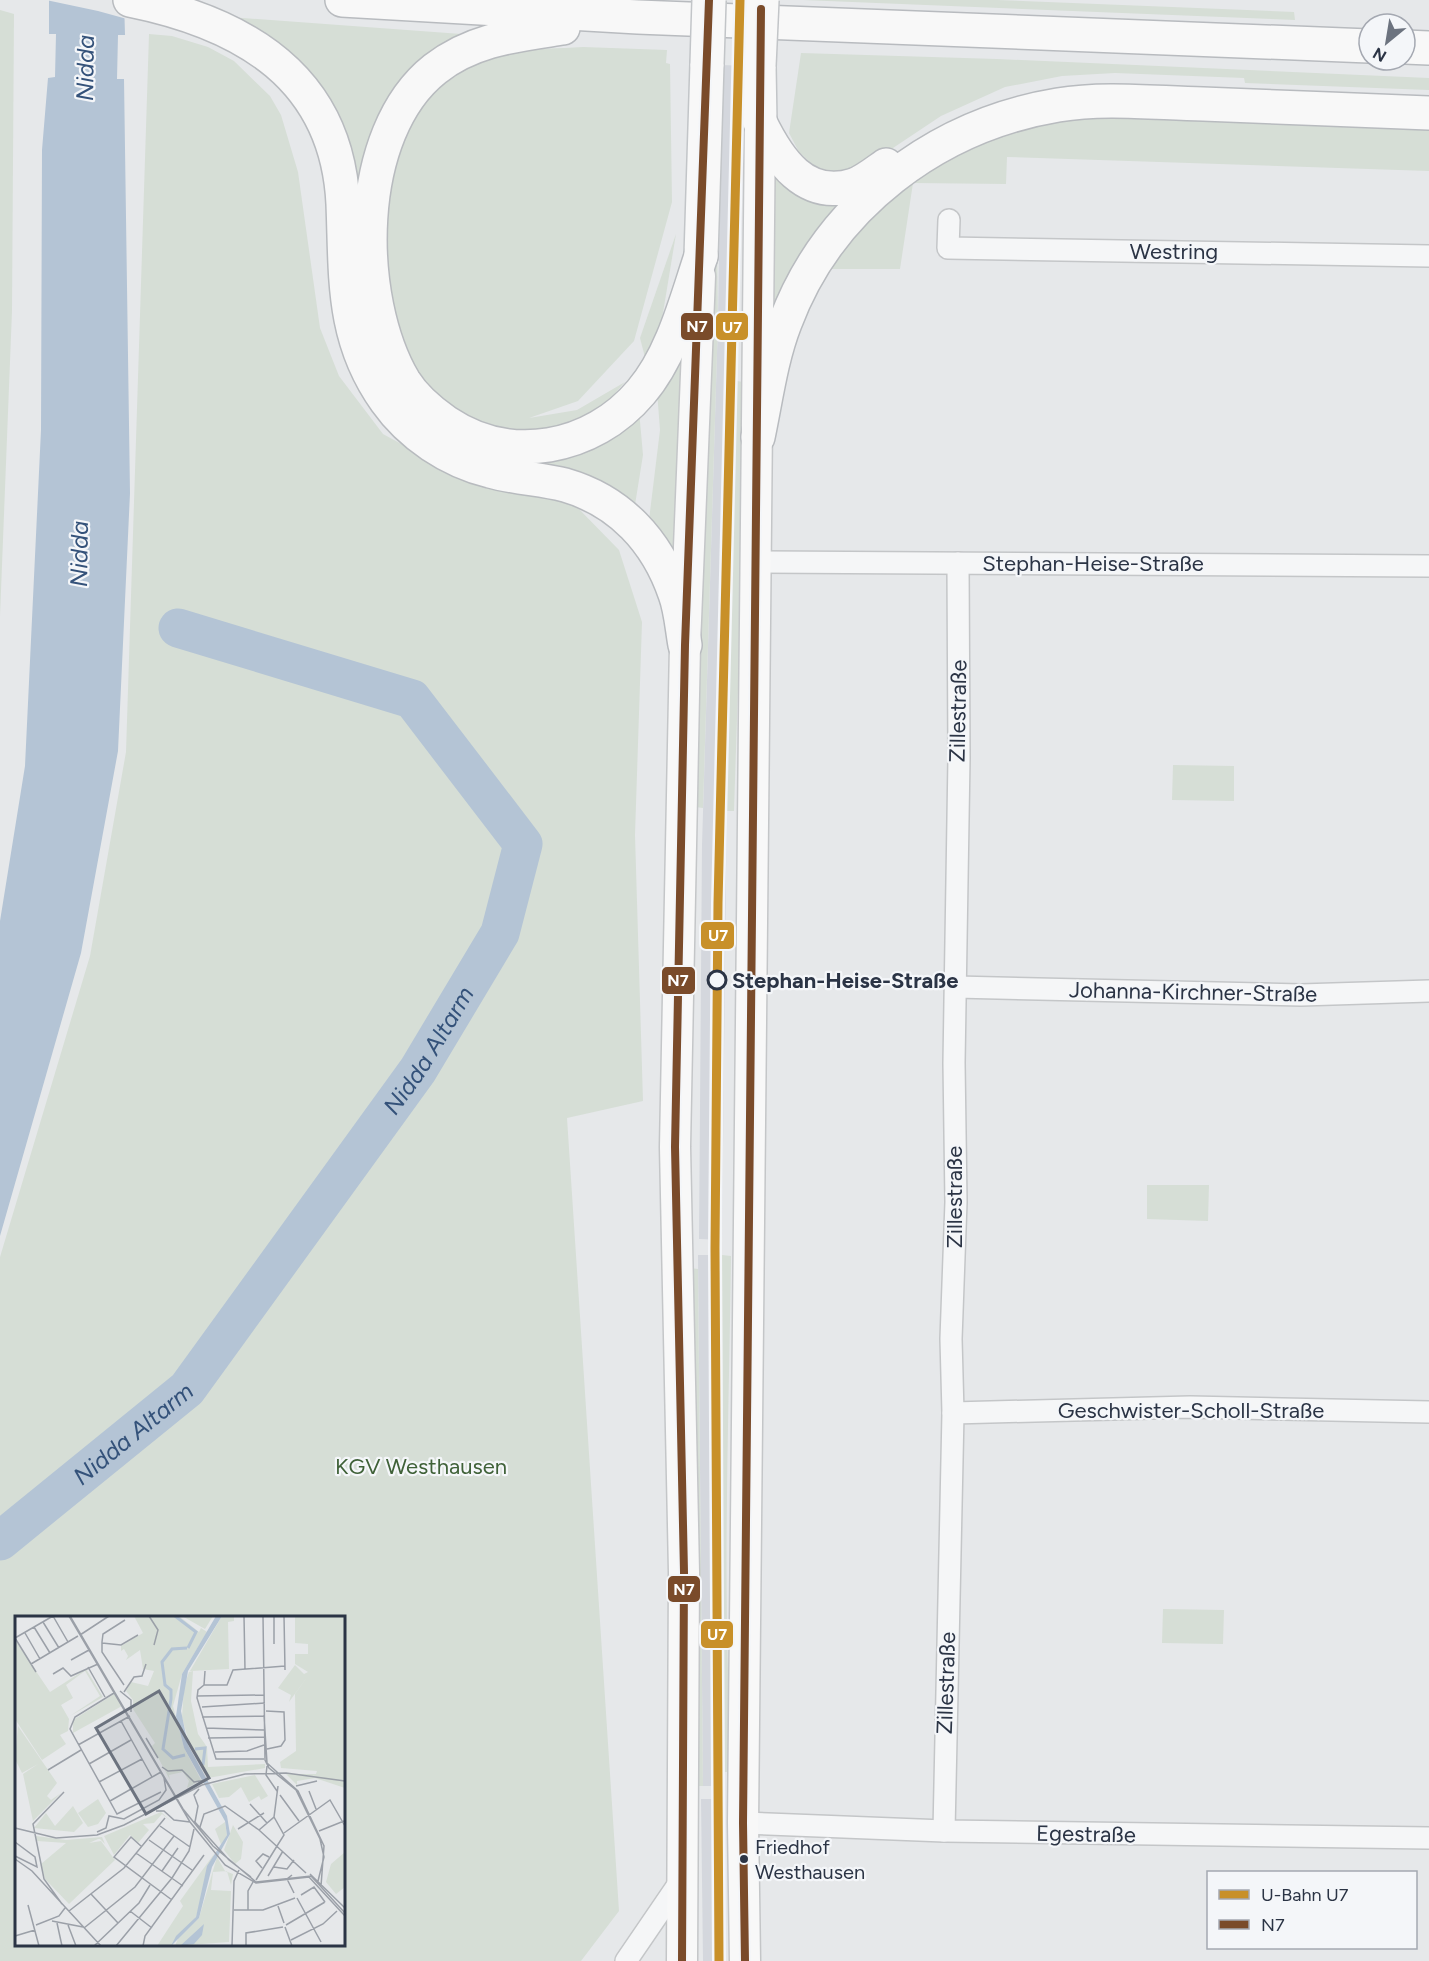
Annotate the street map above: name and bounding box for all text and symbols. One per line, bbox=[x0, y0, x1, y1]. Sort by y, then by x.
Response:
north arrow bbox=[1357, 12, 1417, 72]
water label: Nidda bbox=[70, 35, 100, 101]
text: N bbox=[1370, 43, 1390, 66]
street label: Westring bbox=[1130, 238, 1218, 265]
line badge: N7 bbox=[680, 312, 714, 341]
line badge: U7 bbox=[715, 312, 749, 341]
text: N7 bbox=[686, 317, 708, 336]
text: U7 bbox=[722, 318, 742, 337]
water label: Nidda bbox=[64, 521, 94, 587]
street label: Stephan-Heise-Straße bbox=[982, 550, 1204, 577]
street label: Zillestraße bbox=[944, 659, 972, 763]
line badge: U7 bbox=[700, 921, 735, 950]
text: U7 bbox=[708, 926, 728, 945]
line badge: N7 bbox=[661, 966, 696, 995]
place label: Stephan-Heise-Straße bbox=[732, 967, 958, 994]
marker: Stephan-Heise-Straße bbox=[707, 970, 727, 990]
text: N7 bbox=[667, 971, 689, 990]
street label: Johanna-Kirchner-Straße bbox=[1069, 976, 1317, 1008]
water label: Nidda Altarm bbox=[376, 981, 479, 1120]
street label: Zillestraße bbox=[941, 1146, 968, 1248]
water label: Nidda Altarm bbox=[67, 1376, 198, 1490]
street label: Geschwister-Scholl-Straße bbox=[1058, 1397, 1324, 1424]
park label: KGV Westhausen bbox=[335, 1453, 507, 1480]
line badge: N7 bbox=[667, 1575, 701, 1603]
text: N7 bbox=[673, 1580, 695, 1599]
inset map bbox=[15, 1616, 345, 1946]
line badge: U7 bbox=[700, 1620, 734, 1649]
text: U7 bbox=[707, 1625, 727, 1644]
street label: Zillestraße bbox=[931, 1631, 961, 1735]
street label: Egestraße bbox=[1036, 1820, 1136, 1848]
place label: Friedhof Westhausen bbox=[755, 1835, 865, 1884]
marker: Friedhof Westhausen bbox=[738, 1853, 750, 1865]
legend bbox=[1207, 1871, 1417, 1949]
text: U-Bahn U7 bbox=[1261, 1884, 1349, 1906]
text: N7 bbox=[1261, 1914, 1285, 1936]

